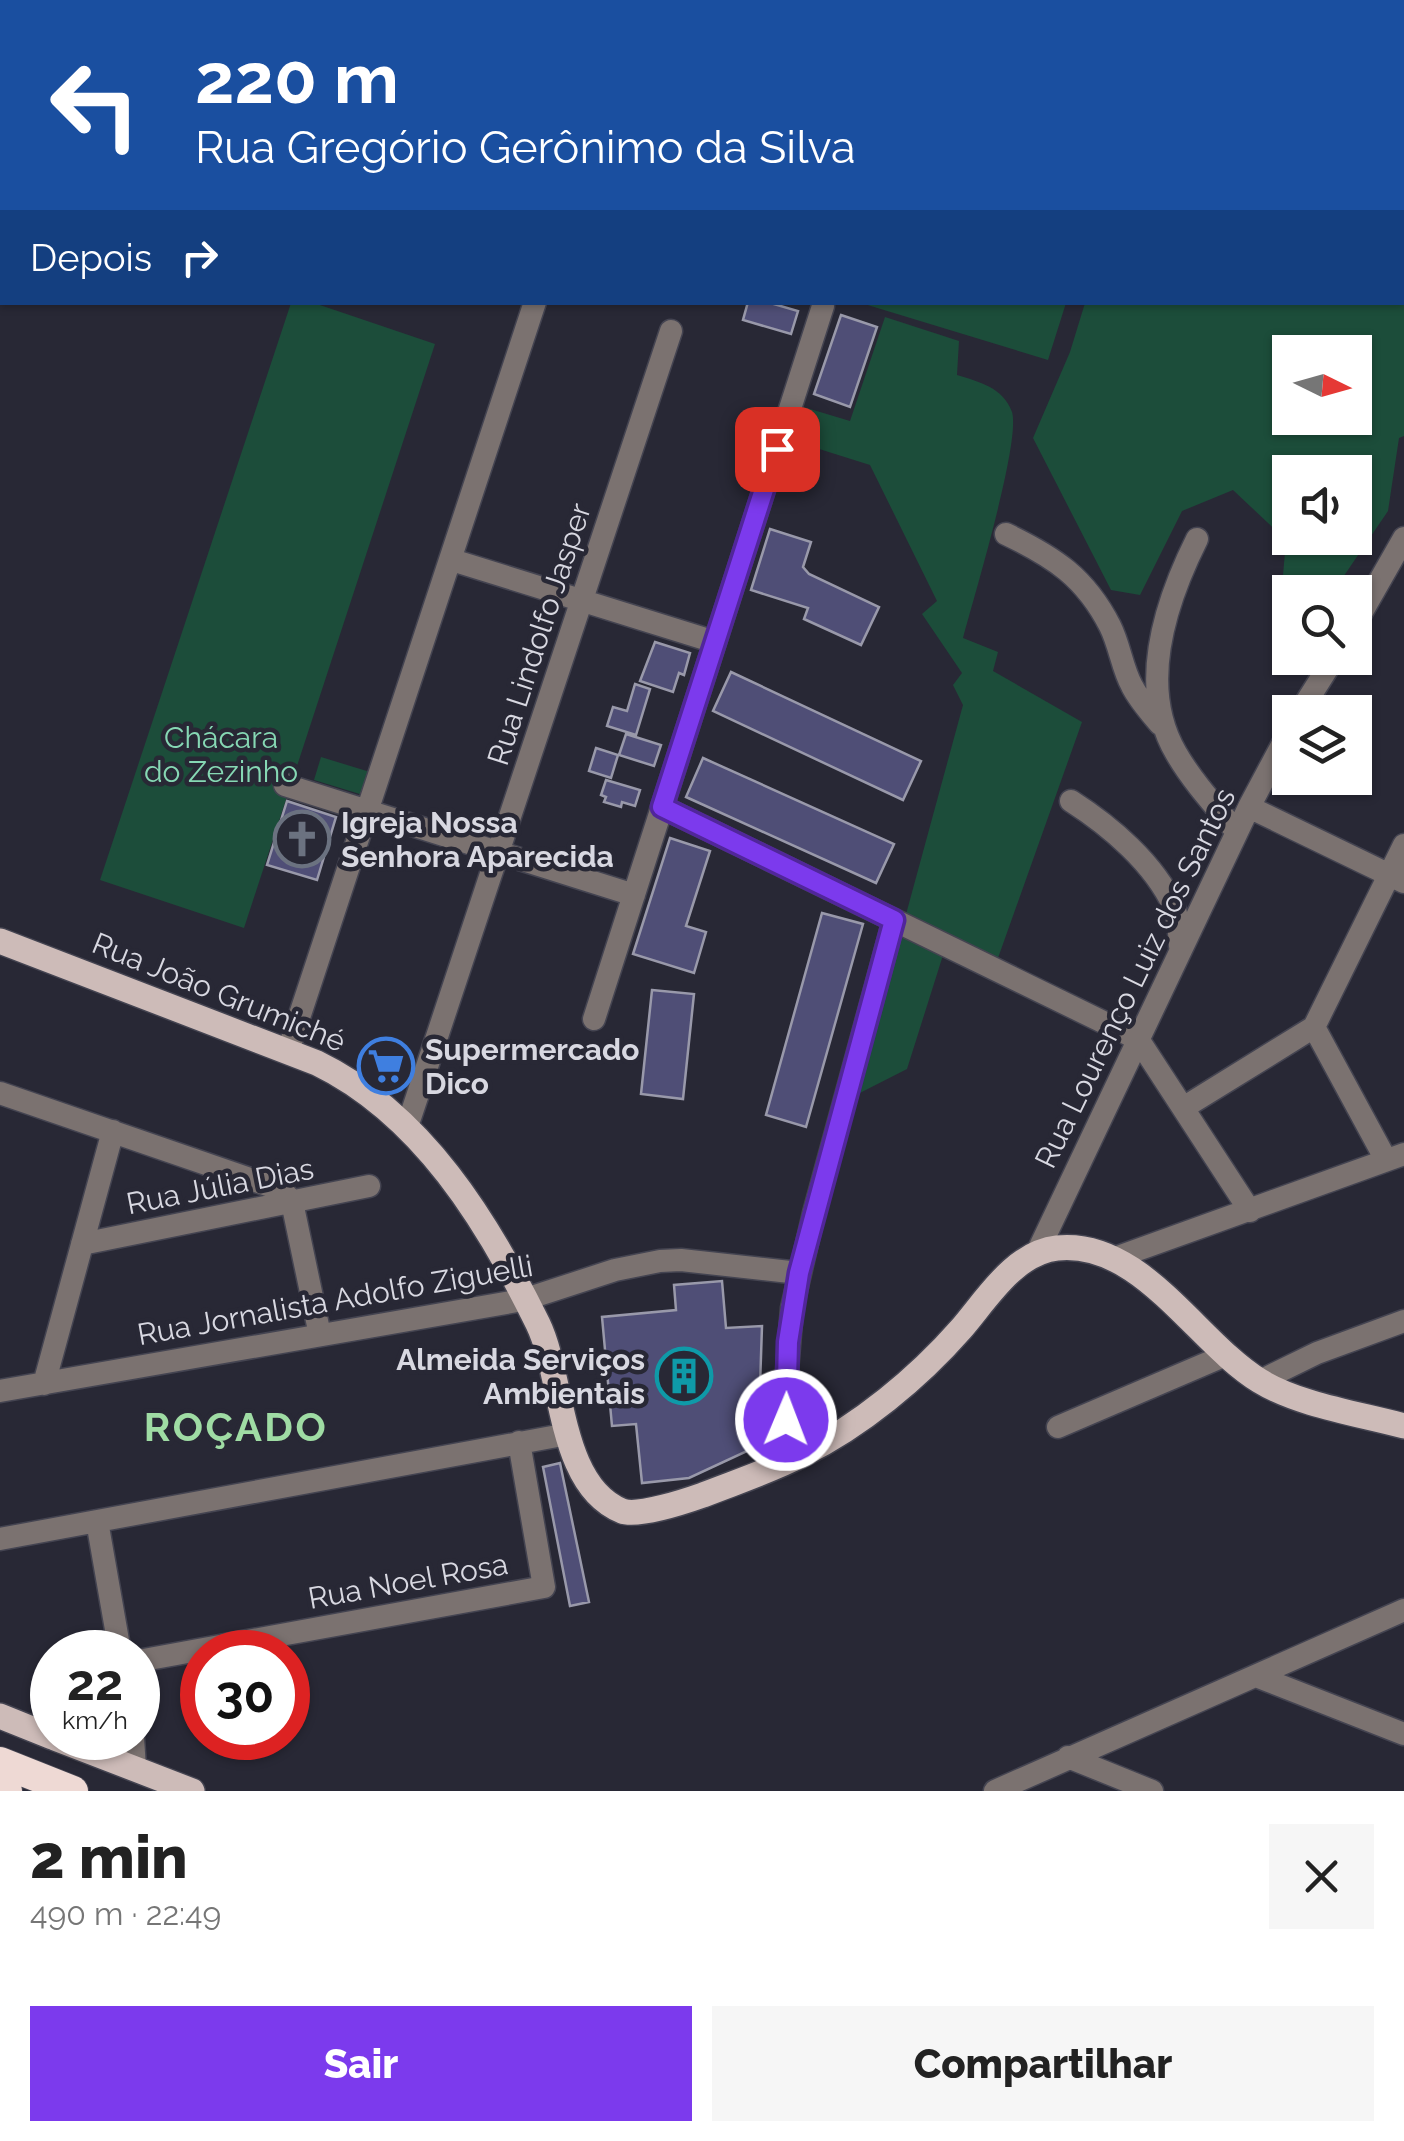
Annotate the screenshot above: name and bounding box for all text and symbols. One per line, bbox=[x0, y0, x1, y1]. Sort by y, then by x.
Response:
text: 220 m bbox=[195, 37, 399, 119]
icon: left bbox=[30, 40, 160, 170]
text: Rua Gregório Gerônimo da Silva bbox=[195, 121, 856, 174]
icon: right bbox=[172, 230, 227, 285]
text: Depois bbox=[30, 235, 152, 280]
north arrow bbox=[1272, 335, 1372, 435]
map controls bbox=[1272, 335, 1372, 795]
pin bbox=[735, 407, 820, 492]
icon: arrive bbox=[750, 422, 805, 477]
button: sound bbox=[1272, 455, 1372, 555]
street label: Rua Lindolfo Jasper bbox=[480, 498, 598, 769]
button: search bbox=[1272, 575, 1372, 675]
button: layers bbox=[1272, 695, 1372, 795]
park label: Chácara do Zezinho bbox=[144, 720, 298, 789]
street label: Rua Lourenço Luiz dos Santos bbox=[1028, 783, 1242, 1173]
place label: Igreja Nossa Senhora Aparecida bbox=[341, 805, 614, 874]
church icon: Igreja Nossa Senhora Aparecida bbox=[272, 809, 332, 869]
street label: Rua João Grumiché bbox=[87, 925, 351, 1059]
place label: Supermercado Dico bbox=[425, 1032, 639, 1101]
supermarket icon: Supermercado Dico bbox=[356, 1036, 416, 1096]
street label: Rua Júlia Dias bbox=[123, 1151, 317, 1221]
street label: Rua Jornalista Adolfo Ziguelli bbox=[135, 1248, 535, 1352]
place label: Almeida Serviços Ambientais bbox=[396, 1342, 645, 1411]
building icon: Almeida Serviços Ambientais bbox=[654, 1346, 714, 1406]
position arrow bbox=[734, 1368, 838, 1472]
district label: ROÇADO bbox=[144, 1403, 328, 1450]
street label: Rua Noel Rosa bbox=[305, 1546, 511, 1616]
speed limit sign: 30 bbox=[180, 1630, 310, 1760]
text: 22 bbox=[67, 1653, 123, 1712]
text: km/h bbox=[62, 1705, 128, 1735]
text: 2 min bbox=[30, 1822, 188, 1892]
button: close bbox=[1269, 1824, 1374, 1929]
text: 490 m · 22:49 bbox=[30, 1895, 221, 1932]
button: Sair bbox=[30, 2006, 692, 2121]
button: Compartilhar bbox=[712, 2006, 1374, 2121]

